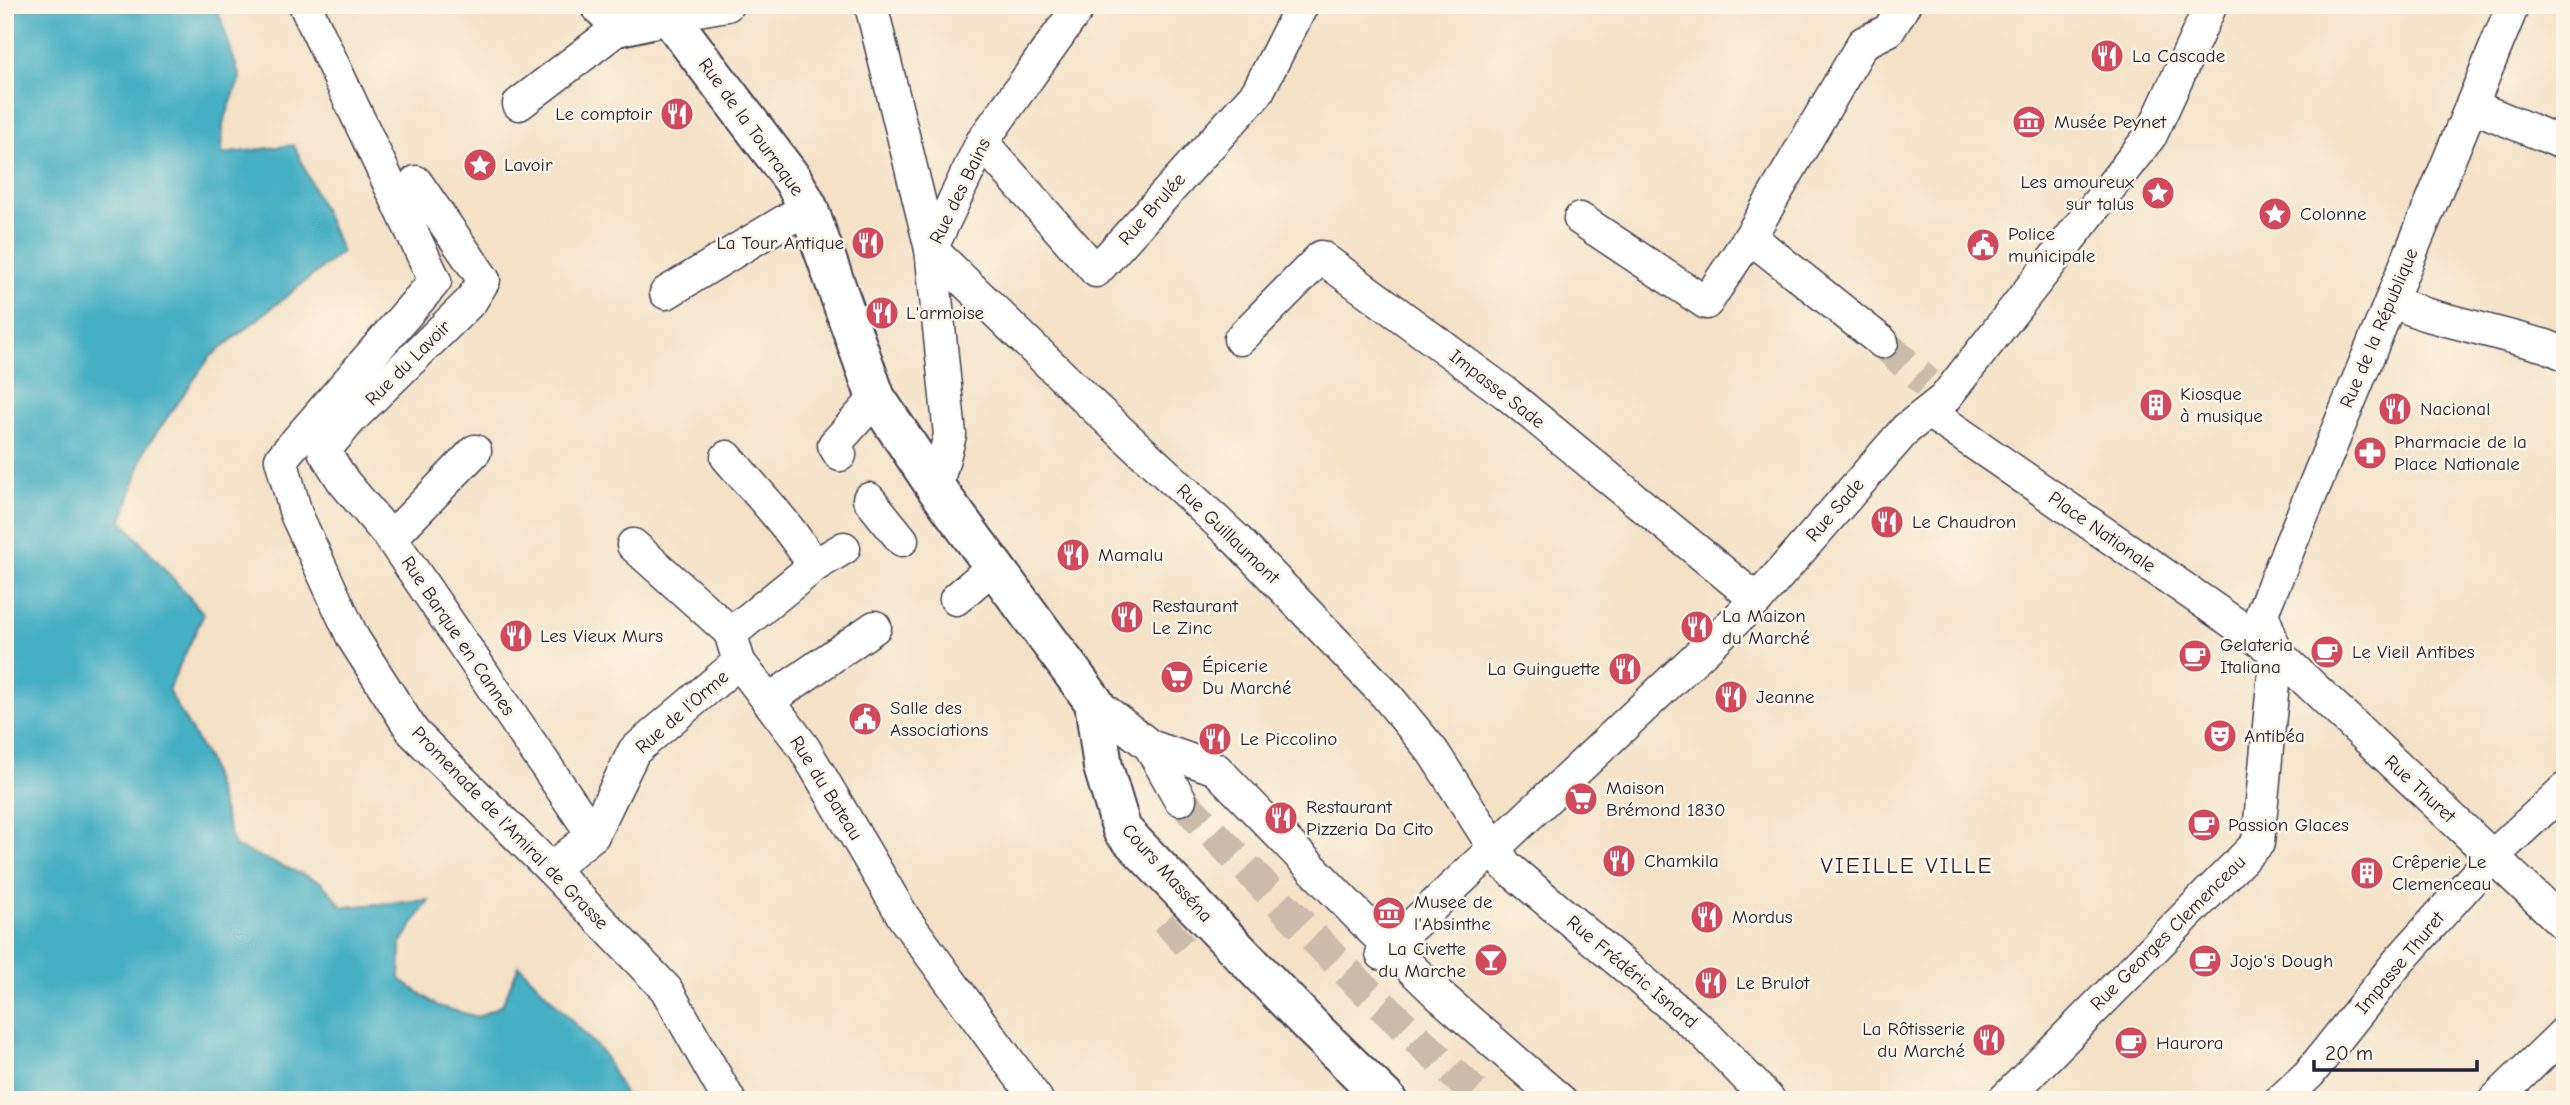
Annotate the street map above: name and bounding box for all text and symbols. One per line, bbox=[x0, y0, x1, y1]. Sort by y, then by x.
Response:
restaurant icon: La Cascade bbox=[2088, 37, 2126, 75]
place label: La Cascade bbox=[2132, 45, 2225, 67]
street label: Rue de la Tourraque bbox=[694, 54, 808, 200]
restaurant icon: Le comptoir bbox=[658, 95, 696, 133]
place label: Le comptoir bbox=[555, 103, 652, 125]
museum icon: Musée Peynet bbox=[2010, 103, 2048, 141]
place label: Musée Peynet bbox=[2054, 111, 2167, 133]
street label: Rue des Bains bbox=[925, 134, 995, 248]
place icon: Lavoir bbox=[461, 146, 499, 184]
place label: Lavoir bbox=[504, 154, 553, 176]
street label: Rue Brulée bbox=[1114, 169, 1190, 249]
place label: Les amoureux sur talus bbox=[2020, 171, 2135, 215]
place icon: Les amoureux sur talus bbox=[2139, 174, 2177, 212]
place icon: Colonne bbox=[2256, 195, 2294, 233]
place label: Colonne bbox=[2300, 203, 2366, 225]
place label: Police municipale bbox=[2008, 223, 2095, 267]
restaurant icon: La Tour Antique bbox=[849, 224, 887, 262]
public building icon: Police municipale bbox=[1964, 226, 2002, 264]
place label: La Tour Antique bbox=[717, 232, 844, 254]
street label: Rue de la République bbox=[2335, 245, 2423, 411]
restaurant icon: L'armoise bbox=[863, 294, 901, 332]
place label: L'armoise bbox=[906, 302, 984, 324]
street label: Rue du Lavoir bbox=[361, 315, 456, 410]
street label: Impasse Sade bbox=[1445, 345, 1549, 433]
place label: Kiosque à musique bbox=[2180, 383, 2263, 427]
building icon: Kiosque à musique bbox=[2137, 386, 2175, 424]
restaurant icon: Nacional bbox=[2376, 390, 2414, 428]
place label: Nacional bbox=[2420, 398, 2490, 420]
place label: Pharmacie de la Place Nationale bbox=[2394, 431, 2527, 475]
pharmacy icon: Pharmacie de la Place Nationale bbox=[2351, 434, 2389, 472]
street label: Rue Sade bbox=[1802, 474, 1868, 546]
street label: Rue Guillaumont bbox=[1172, 480, 1284, 589]
street label: Place Nationale bbox=[2044, 487, 2160, 577]
restaurant icon: Le Chaudron bbox=[1868, 503, 1906, 541]
place label: Le Chaudron bbox=[1912, 511, 2016, 533]
restaurant icon: Mamalu bbox=[1054, 536, 1092, 574]
place label: Mamalu bbox=[1098, 544, 1163, 566]
street label: Rue Barque en Cannes bbox=[396, 552, 520, 720]
place label: Restaurant Le Zinc bbox=[1152, 595, 1238, 639]
restaurant icon: Restaurant Le Zinc bbox=[1108, 598, 1146, 636]
place label: La Maizon du Marché bbox=[1722, 605, 1810, 649]
restaurant icon: La Maizon du Marché bbox=[1678, 608, 1716, 646]
restaurant icon: Les Vieux Murs bbox=[497, 617, 535, 655]
place label: Les Vieux Murs bbox=[540, 625, 663, 647]
cafe icon: Le Vieil Antibes bbox=[2308, 633, 2346, 671]
place label: Gelateria Italiana bbox=[2220, 634, 2293, 678]
cafe icon: Gelateria Italiana bbox=[2176, 637, 2214, 675]
place label: Le Vieil Antibes bbox=[2352, 641, 2475, 663]
restaurant icon: La Guinguette bbox=[1606, 650, 1644, 688]
place label: Épicerie Du Marché bbox=[1202, 655, 1292, 699]
supermarket icon: Épicerie Du Marché bbox=[1158, 658, 1196, 696]
place label: La Guinguette bbox=[1487, 658, 1600, 680]
street label: Rue de l'Orme bbox=[631, 666, 733, 758]
restaurant icon: Jeanne bbox=[1712, 678, 1750, 716]
place label: Jeanne bbox=[1756, 686, 1815, 708]
place label: Salle des Associations bbox=[890, 697, 988, 741]
public building icon: Salle des Associations bbox=[846, 700, 884, 738]
theatre icon: Antibéa bbox=[2201, 717, 2239, 755]
restaurant icon: Le Piccolino bbox=[1196, 720, 1234, 758]
street label: Promenade de l'Amiral de Grasse bbox=[407, 722, 613, 934]
place label: Antibéa bbox=[2244, 725, 2305, 747]
place label: Le Piccolino bbox=[1240, 728, 1337, 750]
street label: Rue du Bateau bbox=[785, 732, 867, 844]
street label: Rue Thuret bbox=[2380, 751, 2460, 828]
place label: Maison Brémond 1830 bbox=[1606, 777, 1725, 821]
supermarket icon: Maison Brémond 1830 bbox=[1562, 780, 1600, 818]
place label: Restaurant Pizzeria Da Cito bbox=[1306, 796, 1434, 840]
restaurant icon: Restaurant Pizzeria Da Cito bbox=[1262, 799, 1300, 837]
cafe icon: Passion Glaces bbox=[2185, 806, 2223, 844]
place label: Passion Glaces bbox=[2228, 814, 2349, 836]
street label: Cours Masséna bbox=[1117, 819, 1217, 927]
restaurant icon: Chamkila bbox=[1600, 842, 1638, 880]
place label: Chamkila bbox=[1644, 850, 1719, 872]
street label: Rue Georges Clemenceau bbox=[2086, 851, 2250, 1015]
place label: Crêperie Le Clemenceau bbox=[2392, 851, 2491, 895]
district label: VIEILLE VILLE bbox=[1821, 852, 1994, 879]
building icon: Crêperie Le Clemenceau bbox=[2348, 854, 2386, 892]
place label: Musee de l'Absinthe bbox=[1414, 891, 1492, 935]
museum icon: Musee de l'Absinthe bbox=[1370, 894, 1408, 932]
restaurant icon: Mordus bbox=[1688, 898, 1726, 936]
place label: Mordus bbox=[1732, 906, 1793, 928]
street label: Impasse Thuret bbox=[2351, 907, 2449, 1019]
street label: Rue Frédéric Isnard bbox=[1562, 911, 1702, 1033]
place label: La Civette du Marche bbox=[1378, 938, 1466, 982]
bar icon: La Civette du Marche bbox=[1472, 941, 1510, 979]
cafe icon: Jojo's Dough bbox=[2186, 942, 2224, 980]
place label: Jojo's Dough bbox=[2230, 950, 2333, 972]
restaurant icon: Le Brulot bbox=[1692, 964, 1730, 1002]
place label: Le Brulot bbox=[1736, 972, 1810, 994]
place label: La Rôtisserie du Marché bbox=[1862, 1018, 1965, 1062]
restaurant icon: La Rôtisserie du Marché bbox=[1970, 1021, 2008, 1059]
cafe icon: Haurora bbox=[2112, 1024, 2150, 1062]
scale bar bbox=[2314, 1028, 2477, 1072]
place label: Haurora bbox=[2156, 1032, 2224, 1054]
text: 20 m bbox=[2325, 1041, 2373, 1065]

